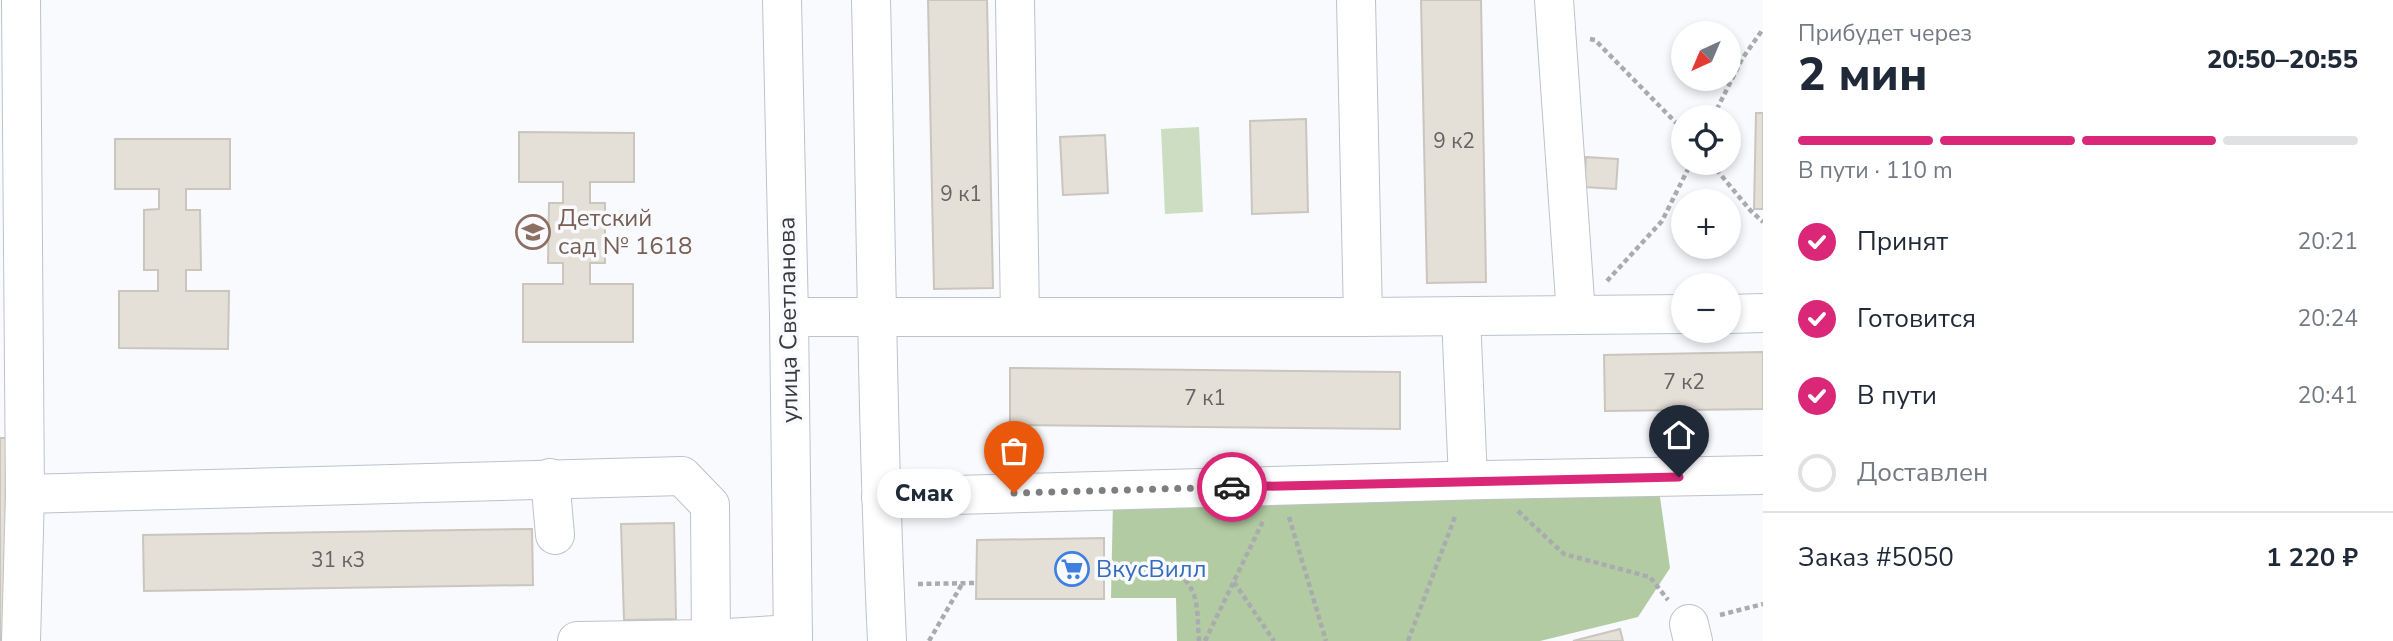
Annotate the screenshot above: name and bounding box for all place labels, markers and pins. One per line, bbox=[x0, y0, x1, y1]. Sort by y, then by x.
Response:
place label: Детский сад № 1618 bbox=[558, 202, 692, 262]
school or university icon: Детский сад № 1618 bbox=[514, 213, 552, 251]
pin bbox=[1649, 405, 1709, 477]
pin bbox=[984, 421, 1044, 493]
callout: Смак bbox=[878, 468, 972, 518]
supermarket icon: ВкусВилл bbox=[1053, 550, 1091, 588]
place label: ВкусВилл bbox=[1096, 553, 1206, 585]

